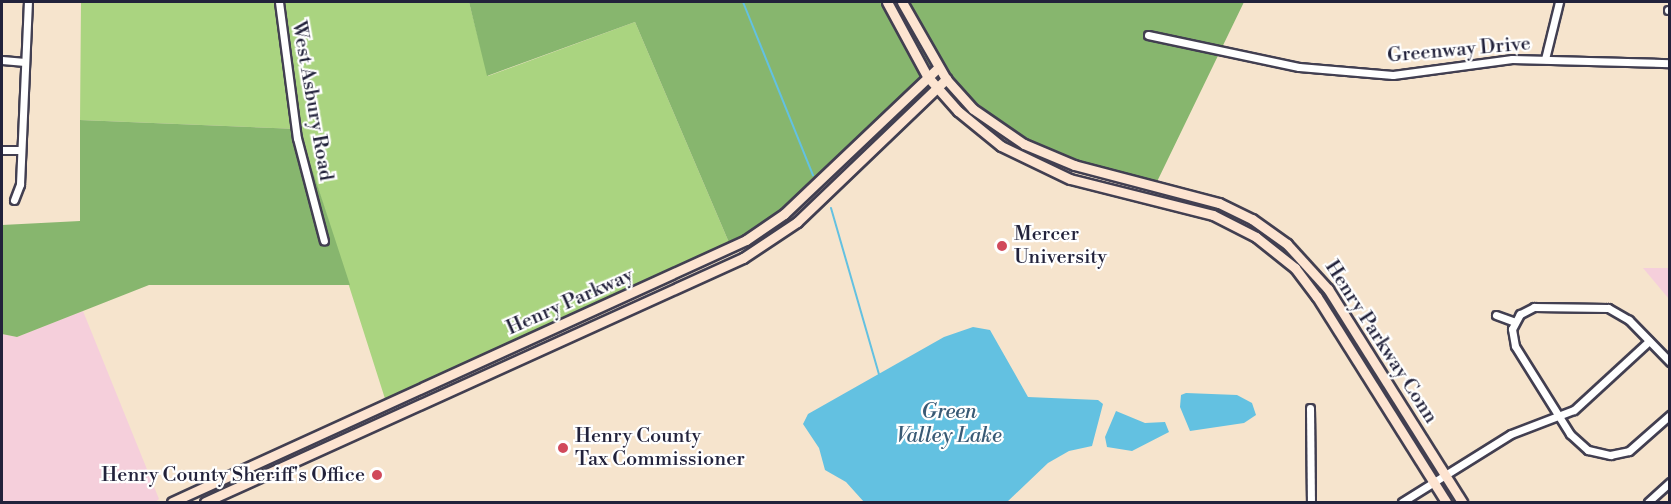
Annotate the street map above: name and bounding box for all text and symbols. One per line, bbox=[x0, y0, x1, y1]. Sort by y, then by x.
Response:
street label: West Asbury Road bbox=[286, 19, 338, 183]
street label: Greenway Drive bbox=[1386, 32, 1532, 68]
place label: Mercer University bbox=[1014, 222, 1107, 269]
marker: Mercer University bbox=[995, 239, 1009, 253]
street label: Henry Parkway Conn bbox=[1319, 256, 1443, 428]
street label: Henry Parkway bbox=[503, 263, 637, 341]
water label: Green Valley Lake bbox=[896, 399, 1002, 449]
place label: Henry County Tax Commissioner bbox=[575, 424, 745, 471]
marker: Henry County Tax Commissioner bbox=[556, 441, 570, 455]
place label: Henry County Sheriff's Office bbox=[101, 463, 365, 487]
marker: Henry County Sheriff's Office bbox=[370, 468, 384, 482]

